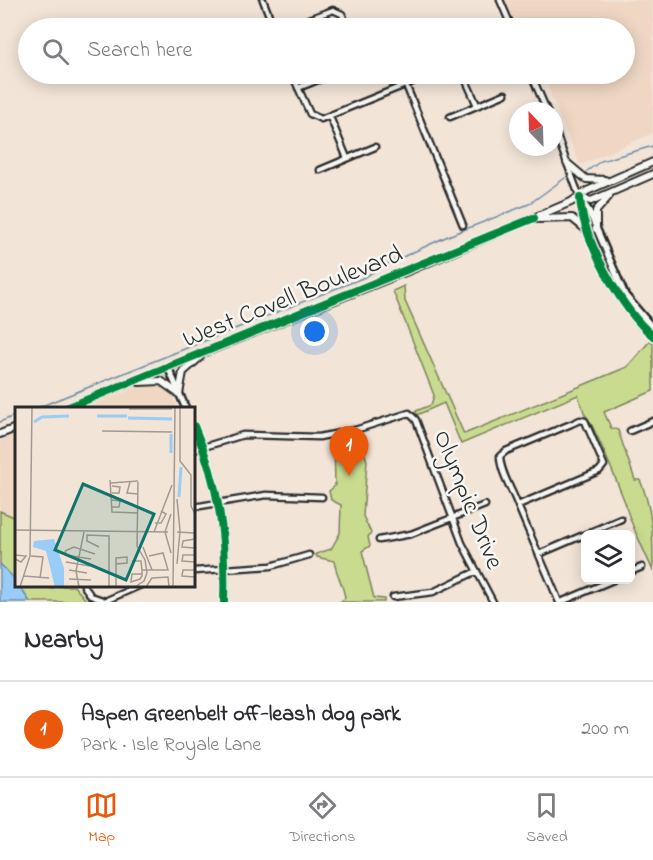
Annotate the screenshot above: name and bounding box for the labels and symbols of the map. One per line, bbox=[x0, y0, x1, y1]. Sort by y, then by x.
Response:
north arrow bbox=[509, 102, 563, 156]
street label: West Covell Boulevard bbox=[177, 236, 409, 359]
your location bbox=[300, 317, 329, 346]
inset map bbox=[15, 407, 195, 587]
street label: Olympic Drive bbox=[422, 425, 513, 576]
pin: 1 bbox=[330, 426, 368, 476]

